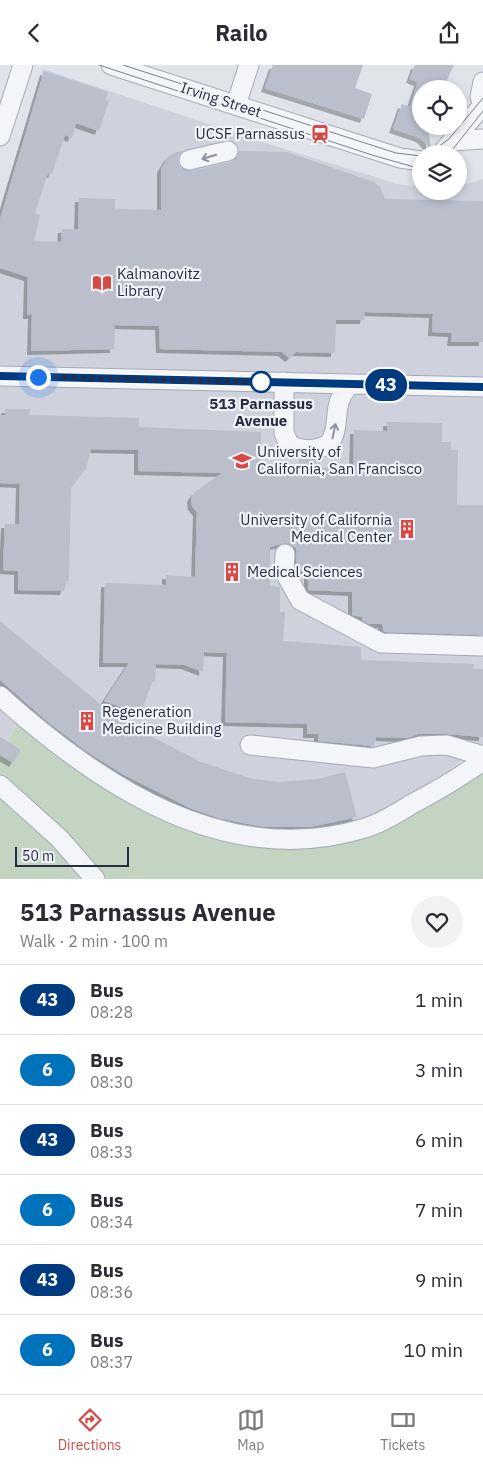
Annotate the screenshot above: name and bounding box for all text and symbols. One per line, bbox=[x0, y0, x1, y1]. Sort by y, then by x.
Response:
text: Railo bbox=[215, 18, 268, 47]
icon: back bbox=[20, 19, 48, 47]
icon: share bbox=[435, 19, 463, 47]
street label: Irving Street bbox=[178, 78, 264, 122]
map controls bbox=[412, 80, 467, 200]
button: locate bbox=[412, 80, 467, 135]
station icon: UCSF Parnassus bbox=[309, 123, 331, 145]
place label: UCSF Parnassus bbox=[196, 124, 305, 143]
button: layers bbox=[412, 145, 467, 200]
one-way arrow bbox=[201, 152, 217, 162]
place label: Kalmanovitz Library bbox=[117, 264, 200, 300]
library icon: Kalmanovitz Library bbox=[91, 272, 113, 294]
your location bbox=[26, 365, 51, 390]
line badge: 43 bbox=[364, 369, 408, 401]
marker: 513 Parnassus Avenue bbox=[250, 371, 272, 393]
text: 43 bbox=[375, 373, 397, 396]
place label: 513 Parnassus Avenue bbox=[209, 394, 313, 430]
one-way arrow bbox=[329, 424, 339, 440]
place label: University of California, San Francisco bbox=[257, 442, 422, 478]
school or university icon: University of California, San Francisco bbox=[231, 450, 253, 472]
place label: University of California Medical Center bbox=[240, 510, 392, 546]
building icon: University of California Medical Center bbox=[396, 518, 418, 540]
building icon: Medical Sciences bbox=[221, 561, 243, 583]
place label: Medical Sciences bbox=[247, 562, 363, 581]
place label: Regeneration Medicine Building bbox=[102, 702, 222, 738]
building icon: Regeneration Medicine Building bbox=[76, 710, 98, 732]
scale bar bbox=[15, 844, 129, 867]
text: 50 m bbox=[22, 847, 54, 865]
text: 513 Parnassus Avenue bbox=[20, 896, 276, 928]
button: heart bbox=[411, 896, 463, 948]
text: Walk · 2 min · 100 m bbox=[20, 931, 168, 951]
text: Bus bbox=[90, 978, 124, 1002]
text: 43 bbox=[37, 988, 58, 1011]
text: 1 min bbox=[415, 988, 463, 1012]
text: 08:28 bbox=[90, 1002, 133, 1022]
text: Bus bbox=[90, 1048, 124, 1072]
text: 6 bbox=[42, 1058, 53, 1081]
text: 3 min bbox=[415, 1058, 463, 1082]
text: 08:30 bbox=[90, 1072, 133, 1092]
text: Bus bbox=[90, 1118, 124, 1142]
text: 43 bbox=[37, 1128, 58, 1151]
text: 6 min bbox=[415, 1128, 463, 1152]
text: 08:33 bbox=[90, 1142, 133, 1162]
text: Bus bbox=[90, 1188, 124, 1212]
text: 6 bbox=[42, 1198, 53, 1221]
text: 7 min bbox=[415, 1198, 463, 1222]
text: 08:34 bbox=[90, 1212, 133, 1232]
text: Bus bbox=[90, 1258, 124, 1282]
text: 43 bbox=[37, 1268, 58, 1291]
text: 9 min bbox=[415, 1268, 463, 1292]
text: 08:36 bbox=[90, 1282, 133, 1302]
text: Bus bbox=[90, 1328, 124, 1352]
text: 6 bbox=[42, 1338, 53, 1361]
text: 10 min bbox=[404, 1338, 463, 1362]
text: 08:37 bbox=[90, 1352, 133, 1372]
tab: Directions bbox=[58, 1406, 121, 1454]
tab: Map bbox=[237, 1406, 265, 1454]
tab: Tickets bbox=[380, 1406, 425, 1454]

